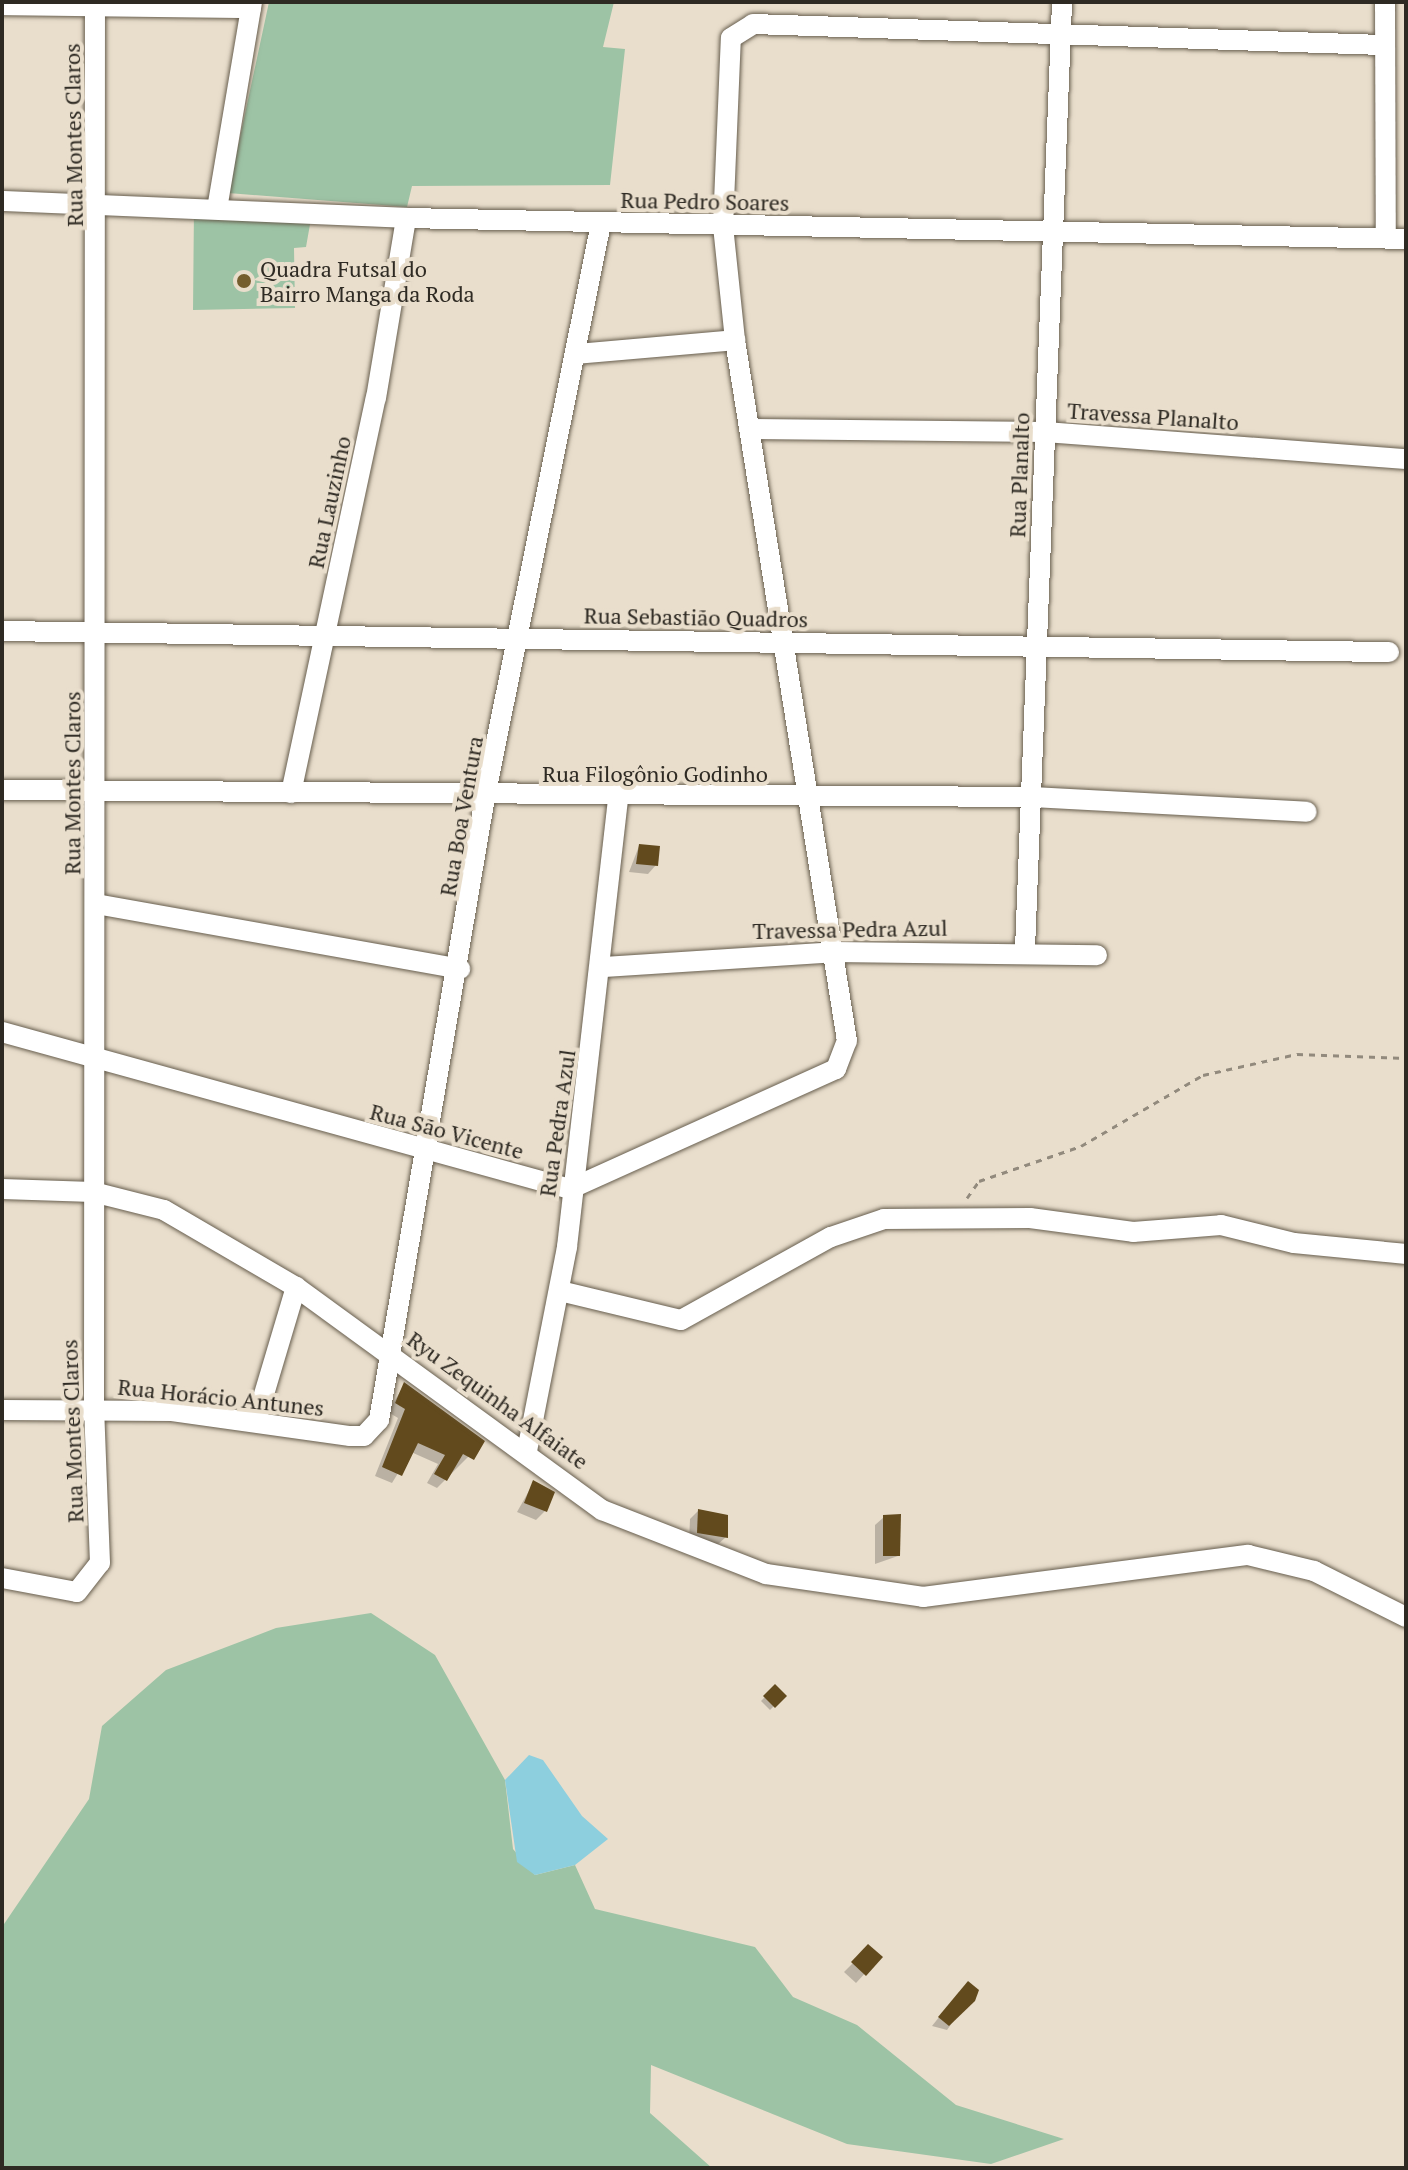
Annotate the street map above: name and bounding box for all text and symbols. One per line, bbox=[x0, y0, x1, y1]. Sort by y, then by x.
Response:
street label: Rua Montes Claros bbox=[58, 43, 88, 227]
street label: Rua Pedro Soares bbox=[620, 186, 790, 216]
place label: Quadra Futsal do Bairro Manga da Roda bbox=[260, 255, 475, 306]
marker: Quadra Futsal do Bairro Manga da Roda bbox=[235, 272, 253, 290]
street label: Travessa Planalto bbox=[1066, 397, 1240, 435]
street label: Rua Planalto bbox=[1004, 412, 1034, 538]
street label: Rua Lauzinho bbox=[302, 434, 356, 570]
street label: Rua Sebastião Quadros bbox=[584, 602, 808, 632]
street label: Rua Montes Claros bbox=[59, 691, 85, 875]
street label: Rua Boa Ventura bbox=[434, 734, 488, 898]
street label: Rua Filogônio Godinho bbox=[542, 761, 768, 787]
street label: Travessa Pedra Azul bbox=[752, 914, 948, 944]
street label: Rua Pedra Azul bbox=[534, 1048, 580, 1198]
street label: Rua São Vicente bbox=[367, 1098, 527, 1164]
street label: Ryu Zequinha Alfaiate bbox=[402, 1325, 594, 1475]
street label: Rua Montes Claros bbox=[56, 1339, 88, 1523]
street label: Rua Horácio Antunes bbox=[116, 1373, 326, 1421]

